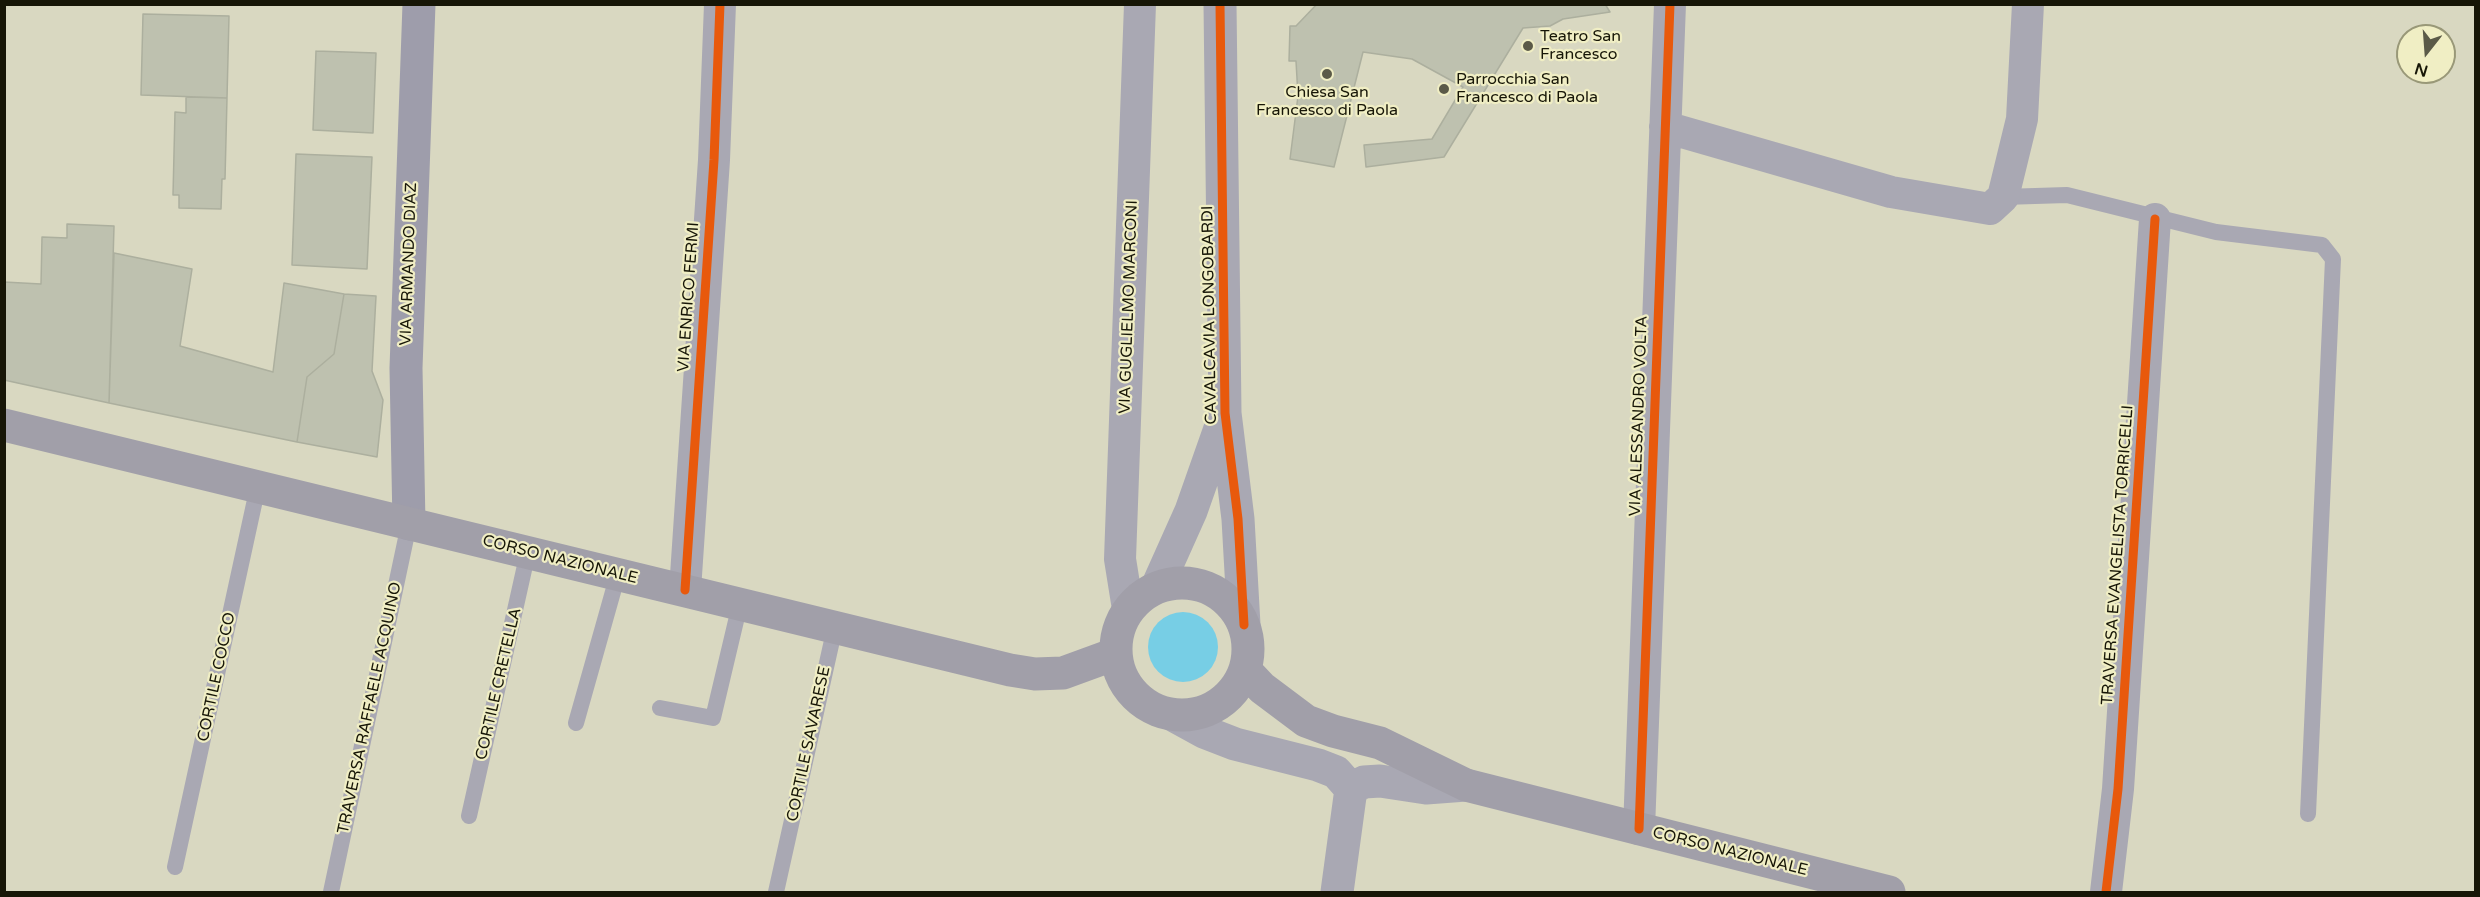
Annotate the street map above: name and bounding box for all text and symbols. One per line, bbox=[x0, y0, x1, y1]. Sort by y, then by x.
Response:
north arrow bbox=[2396, 24, 2456, 84]
place label: Teatro San Francesco bbox=[1540, 27, 1621, 65]
marker: Teatro San Francesco bbox=[1521, 39, 1535, 53]
text: N bbox=[2412, 58, 2430, 81]
marker: Chiesa San Francesco di Paola bbox=[1320, 67, 1334, 81]
place label: Parrocchia San Francesco di Paola bbox=[1456, 70, 1598, 108]
marker: Parrocchia San Francesco di Paola bbox=[1437, 82, 1451, 96]
place label: Chiesa San Francesco di Paola bbox=[1256, 83, 1398, 121]
street label: VIA ARMANDO DIAZ bbox=[397, 182, 421, 346]
street label: VIA GUGLIELMO MARCONI bbox=[1116, 200, 1142, 414]
street label: CAVALCAVIA LONGOBARDI bbox=[1198, 205, 1222, 425]
street label: VIA ENRICO FERMI bbox=[674, 221, 704, 373]
street label: VIA ALESSANDRO VOLTA bbox=[1626, 315, 1652, 517]
street label: TRAVERSA EVANGELISTA TORRICELLI bbox=[2098, 404, 2138, 706]
street label: CORSO NAZIONALE bbox=[481, 531, 639, 589]
street label: TRAVERSA RAFFAELE ACQUINO bbox=[334, 580, 406, 836]
street label: CORTILE CRETELLA bbox=[472, 606, 526, 762]
street label: CORTILE COCCO bbox=[194, 611, 240, 743]
street label: CORTILE SAVARESE bbox=[783, 665, 835, 823]
street label: CORSO NAZIONALE bbox=[1651, 823, 1809, 881]

